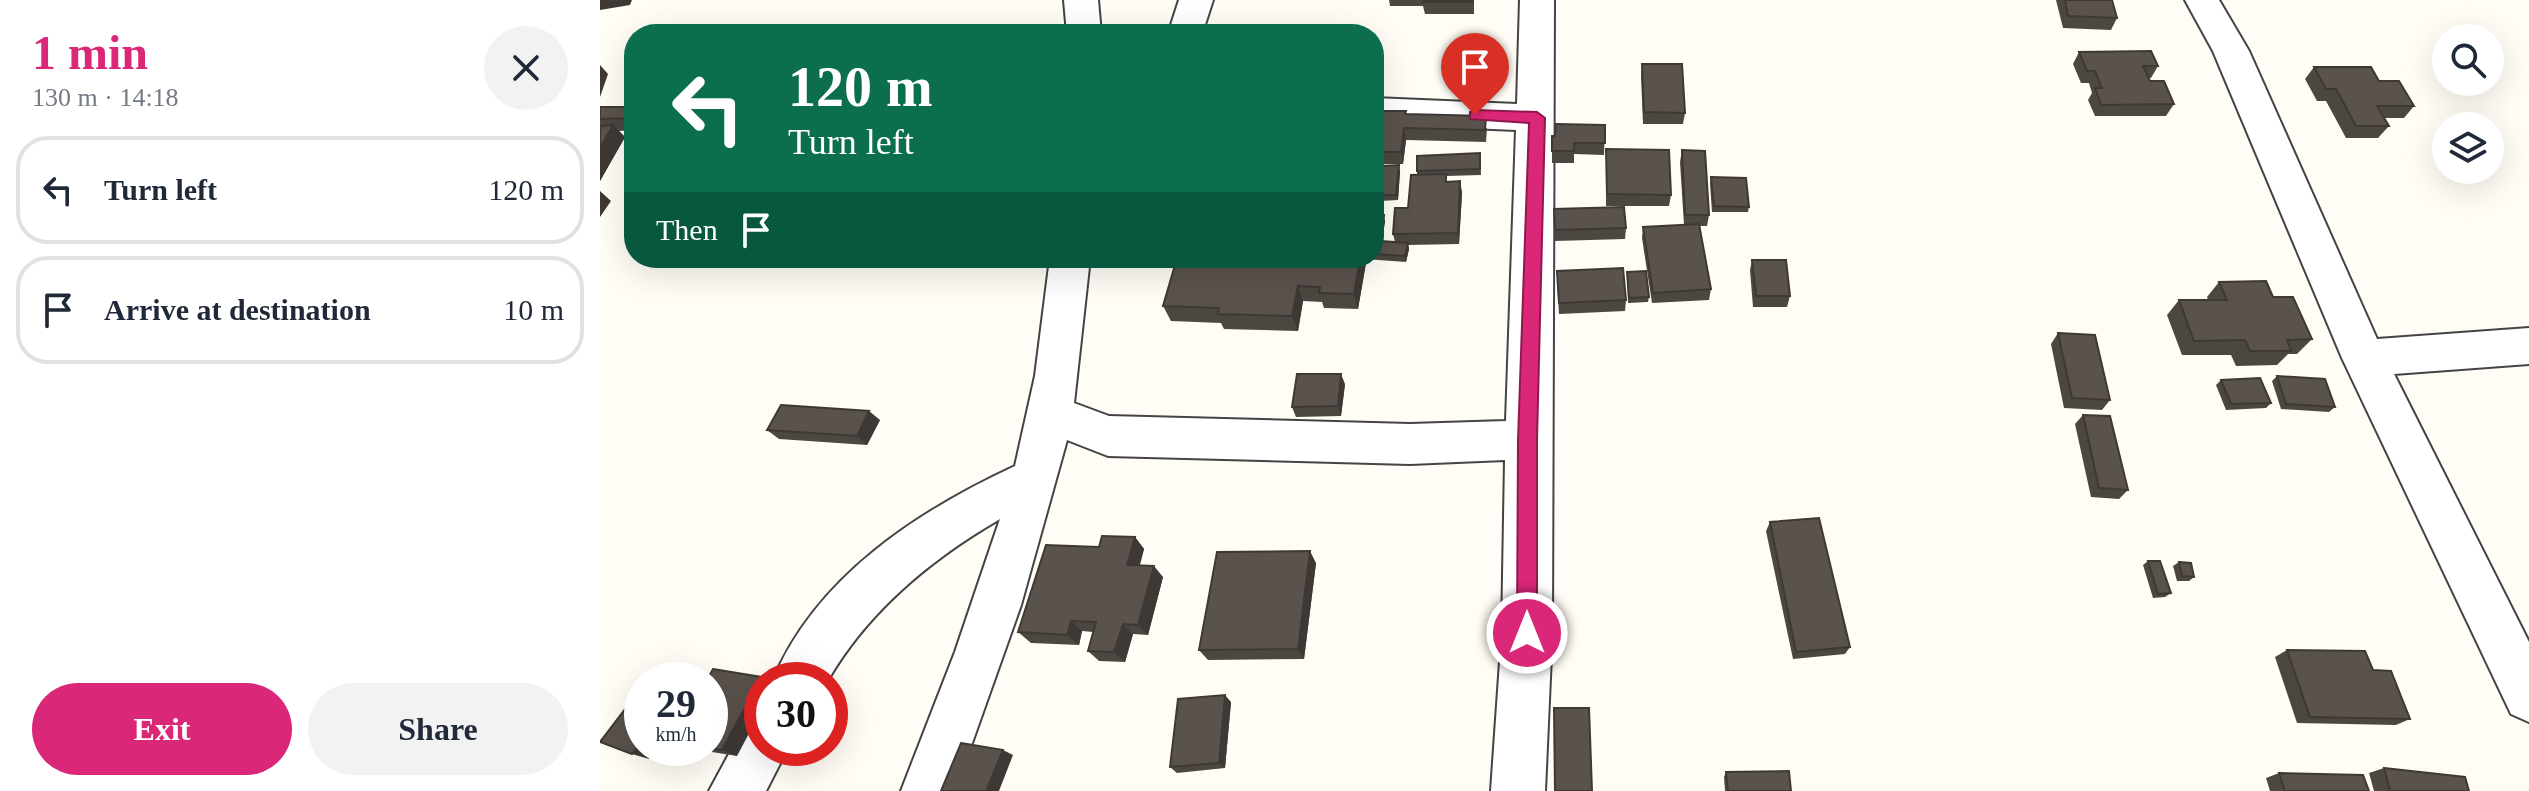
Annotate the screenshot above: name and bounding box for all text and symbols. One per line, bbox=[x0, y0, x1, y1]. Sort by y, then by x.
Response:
map controls bbox=[2432, 24, 2504, 184]
button: search bbox=[2432, 24, 2504, 96]
text: 1 min bbox=[32, 26, 148, 79]
button: close bbox=[484, 26, 568, 110]
pin bbox=[1441, 33, 1509, 115]
icon: arrive bbox=[1453, 45, 1497, 89]
icon: left bbox=[656, 56, 760, 160]
text: 120 m bbox=[788, 56, 933, 118]
text: 130 m · 14:18 bbox=[32, 83, 179, 112]
button: layers bbox=[2432, 112, 2504, 184]
text: Turn left bbox=[788, 122, 914, 162]
icon: left bbox=[36, 168, 80, 212]
text: Turn left bbox=[104, 173, 217, 206]
text: 120 m bbox=[488, 173, 564, 206]
icon: arrive bbox=[734, 208, 778, 252]
text: Then bbox=[656, 213, 718, 246]
icon: arrive bbox=[36, 288, 80, 332]
text: Arrive at destination bbox=[104, 293, 371, 326]
text: 10 m bbox=[503, 293, 564, 326]
position arrow bbox=[1485, 591, 1569, 675]
speed limit sign: 30 bbox=[744, 662, 848, 766]
text: 29 bbox=[656, 681, 696, 726]
button: Exit bbox=[32, 683, 292, 775]
button: Share bbox=[308, 683, 568, 775]
text: km/h bbox=[655, 723, 697, 745]

